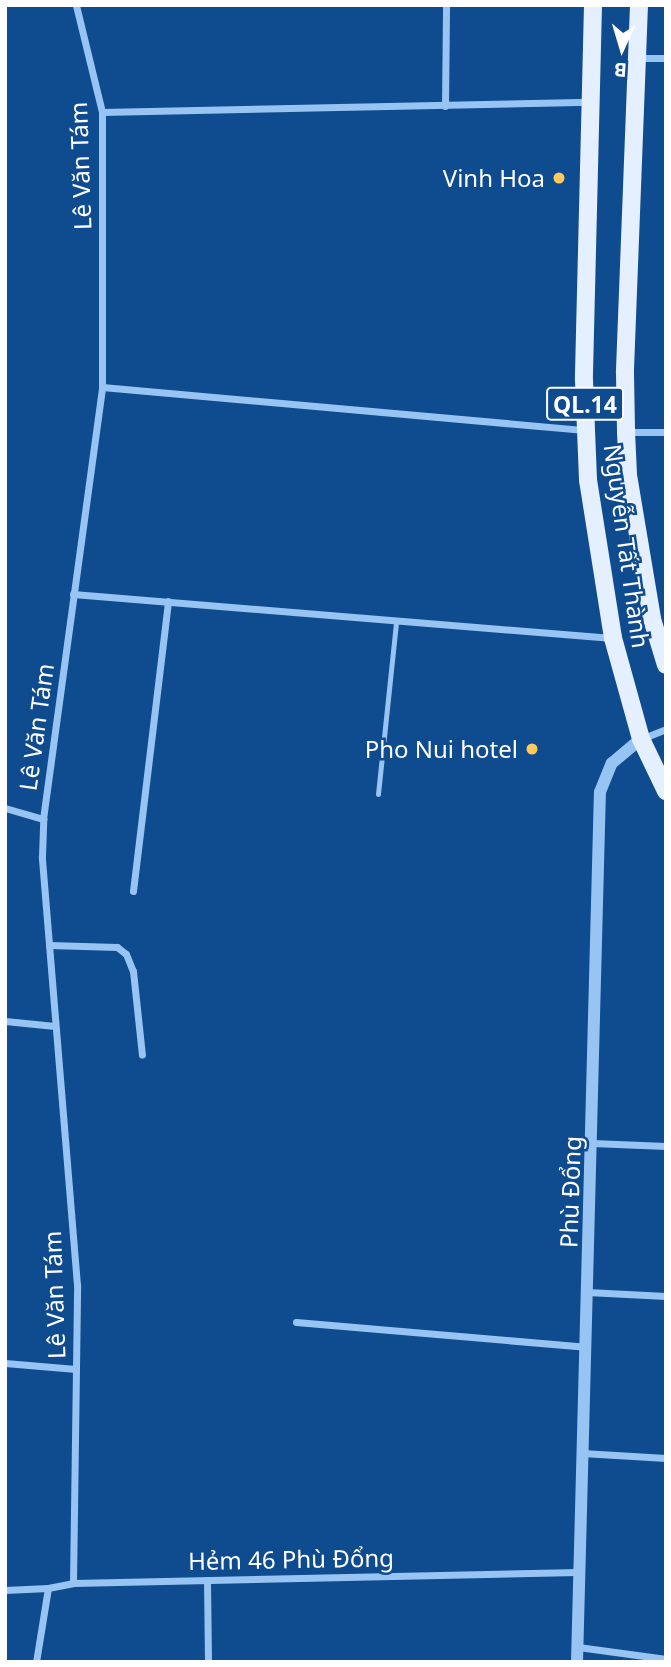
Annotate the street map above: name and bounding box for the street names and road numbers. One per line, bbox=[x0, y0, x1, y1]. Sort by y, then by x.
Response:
street label: Lê Văn Tám bbox=[63, 101, 97, 231]
road number: QL.14 bbox=[545, 384, 625, 424]
street label: Nguyễn Tất Thành bbox=[598, 442, 656, 650]
street label: Lê Văn Tám bbox=[13, 662, 59, 792]
street label: Phù Đổng bbox=[554, 1136, 586, 1248]
street label: Lê Văn Tám bbox=[37, 1230, 71, 1360]
street label: Hẻm 46 Phù Đổng bbox=[188, 1543, 394, 1575]

